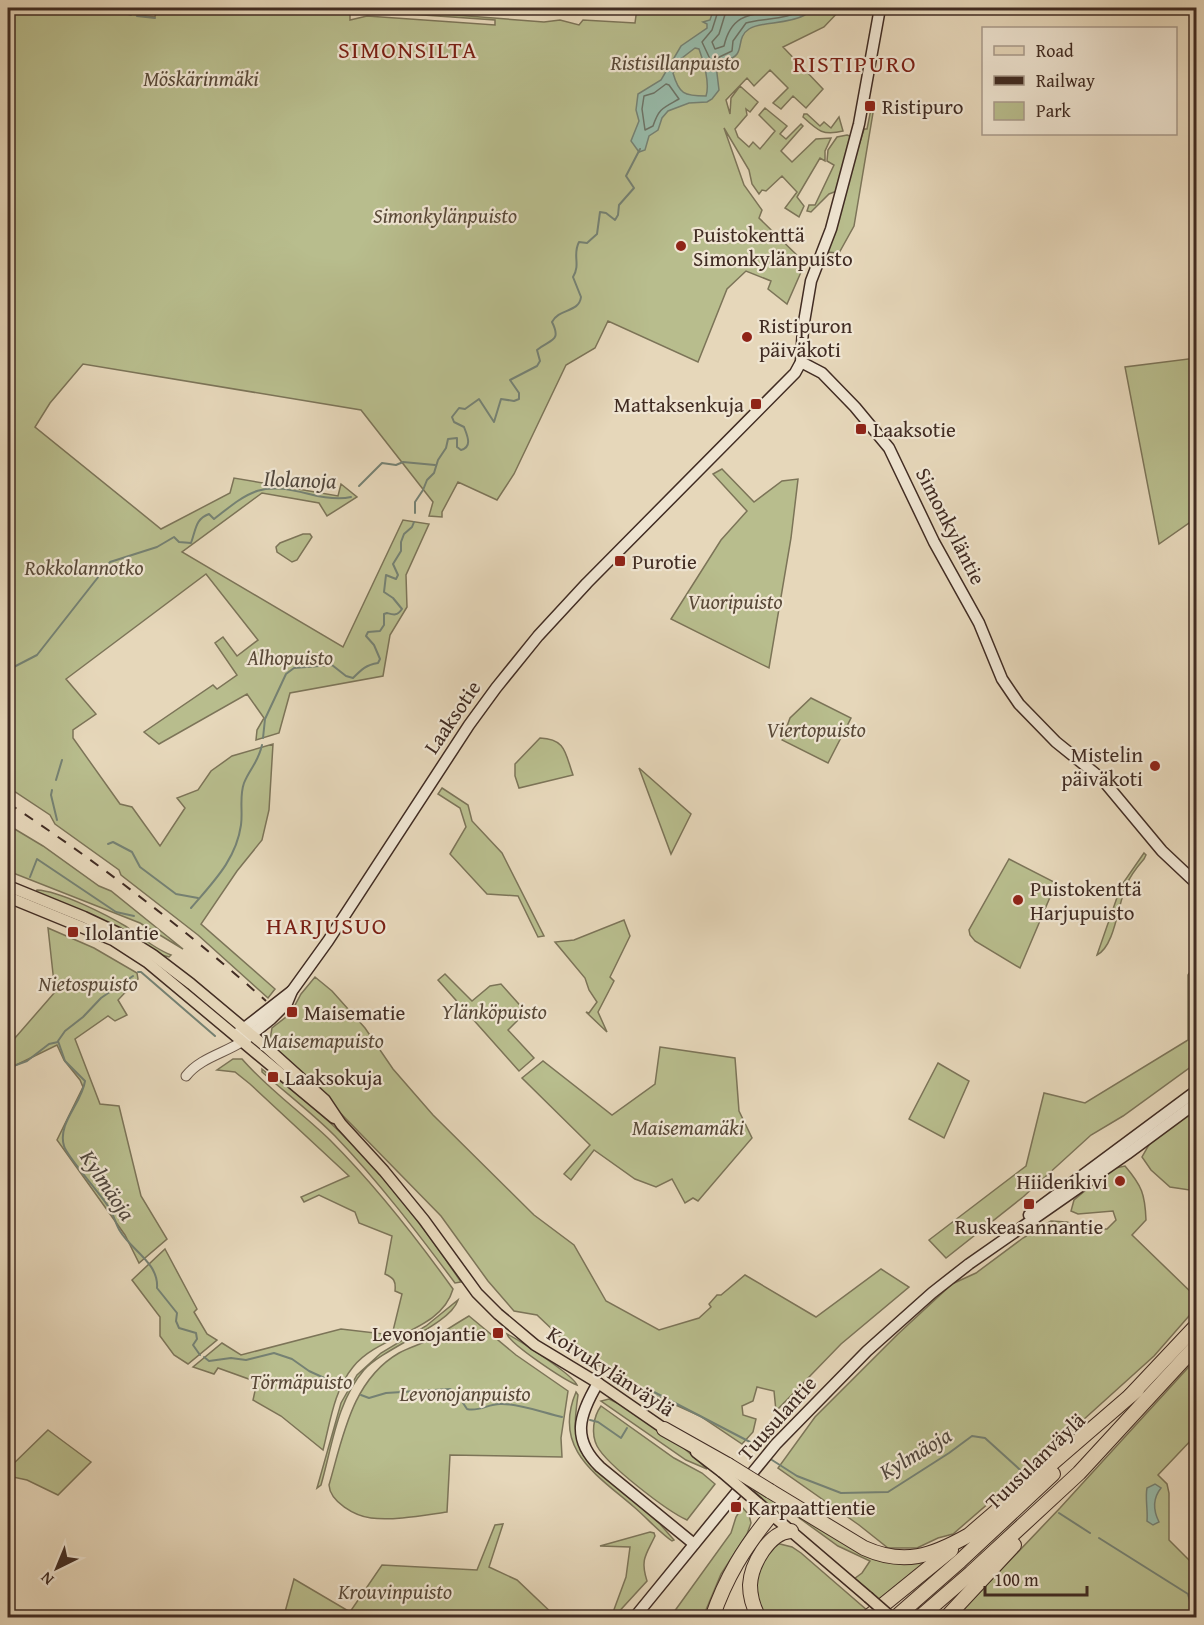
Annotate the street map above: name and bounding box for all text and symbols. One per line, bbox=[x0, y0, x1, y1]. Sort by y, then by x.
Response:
legend bbox=[982, 27, 1177, 135]
district label: SIMONSILTA bbox=[338, 32, 478, 67]
text: Road bbox=[1036, 37, 1074, 64]
district label: RISTIPURO bbox=[793, 46, 917, 81]
park label: Ristisillanpuisto bbox=[609, 47, 740, 78]
park label: Möskärinmäki bbox=[143, 63, 259, 94]
text: Railway bbox=[1036, 67, 1095, 94]
place label: Ristipuro bbox=[882, 91, 963, 122]
text: Park bbox=[1036, 97, 1072, 124]
marker: Ristipuro bbox=[863, 99, 877, 113]
park label: Simonkylänpuisto bbox=[373, 200, 517, 231]
place label: Puistokenttä Simonkylänpuisto bbox=[693, 219, 853, 274]
marker: Puistokenttä Simonkylänpuisto bbox=[674, 239, 688, 253]
place label: Ristipuron päiväkoti bbox=[759, 310, 852, 365]
marker: Ristipuron päiväkoti bbox=[740, 330, 754, 344]
place label: Mattaksenkuja bbox=[614, 389, 744, 420]
marker: Mattaksenkuja bbox=[749, 397, 763, 411]
place label: Laaksotie bbox=[873, 414, 956, 445]
marker: Laaksotie bbox=[854, 422, 868, 436]
water label: Ilolanoja bbox=[263, 462, 337, 496]
street label: Simonkyläntie bbox=[908, 462, 994, 590]
place label: Purotie bbox=[632, 546, 697, 577]
park label: Rokkolannotko bbox=[24, 552, 143, 583]
marker: Purotie bbox=[613, 554, 627, 568]
park label: Vuoripuisto bbox=[688, 586, 782, 617]
park label: Alhopuisto bbox=[246, 642, 333, 673]
street label: Laaksotie bbox=[416, 674, 488, 760]
park label: Viertopuisto bbox=[766, 714, 866, 745]
place label: Mistelin päiväkoti bbox=[1061, 739, 1143, 794]
marker: Mistelin päiväkoti bbox=[1148, 759, 1162, 773]
place label: Puistokenttä Harjupuisto bbox=[1030, 873, 1142, 928]
marker: Puistokenttä Harjupuisto bbox=[1011, 893, 1025, 907]
district label: HARJUSUO bbox=[266, 908, 388, 943]
place label: Ilolantie bbox=[85, 917, 159, 948]
marker: Ilolantie bbox=[66, 925, 80, 939]
park label: Nietospuisto bbox=[37, 968, 138, 999]
park label: Ylänköpuisto bbox=[441, 996, 547, 1027]
place label: Maisematie bbox=[304, 997, 406, 1028]
marker: Maisematie bbox=[285, 1005, 299, 1019]
park label: Maisemapuisto bbox=[262, 1025, 384, 1056]
place label: Laaksokuja bbox=[285, 1062, 382, 1093]
marker: Laaksokuja bbox=[266, 1070, 280, 1084]
park label: Maisemamäki bbox=[632, 1112, 745, 1143]
water label: Kylmäoja bbox=[72, 1142, 143, 1227]
place label: Hiidenkivi bbox=[1017, 1166, 1108, 1197]
marker: Hiidenkivi bbox=[1113, 1174, 1127, 1188]
marker: Ruskeasannantie bbox=[1022, 1197, 1036, 1211]
place label: Ruskeasannantie bbox=[955, 1211, 1103, 1242]
place label: Levonojantie bbox=[372, 1318, 486, 1349]
street label: Koivukylänväylä bbox=[541, 1318, 681, 1424]
marker: Levonojantie bbox=[491, 1326, 505, 1340]
park label: Törmäpuisto bbox=[250, 1366, 352, 1397]
street label: Tuusulantie bbox=[730, 1369, 824, 1467]
park label: Levonojanpuisto bbox=[398, 1378, 531, 1409]
street label: Tuusulanväylä bbox=[978, 1405, 1092, 1517]
water label: Kylmäoja bbox=[872, 1419, 957, 1488]
place label: Karpaattientie bbox=[748, 1492, 876, 1523]
marker: Karpaattientie bbox=[729, 1500, 743, 1514]
north arrow bbox=[27, 1538, 87, 1598]
scale bar bbox=[985, 1559, 1087, 1597]
text: N bbox=[34, 1566, 59, 1591]
text: 100 m bbox=[994, 1566, 1039, 1593]
park label: Krouvinpuisto bbox=[337, 1576, 452, 1607]

